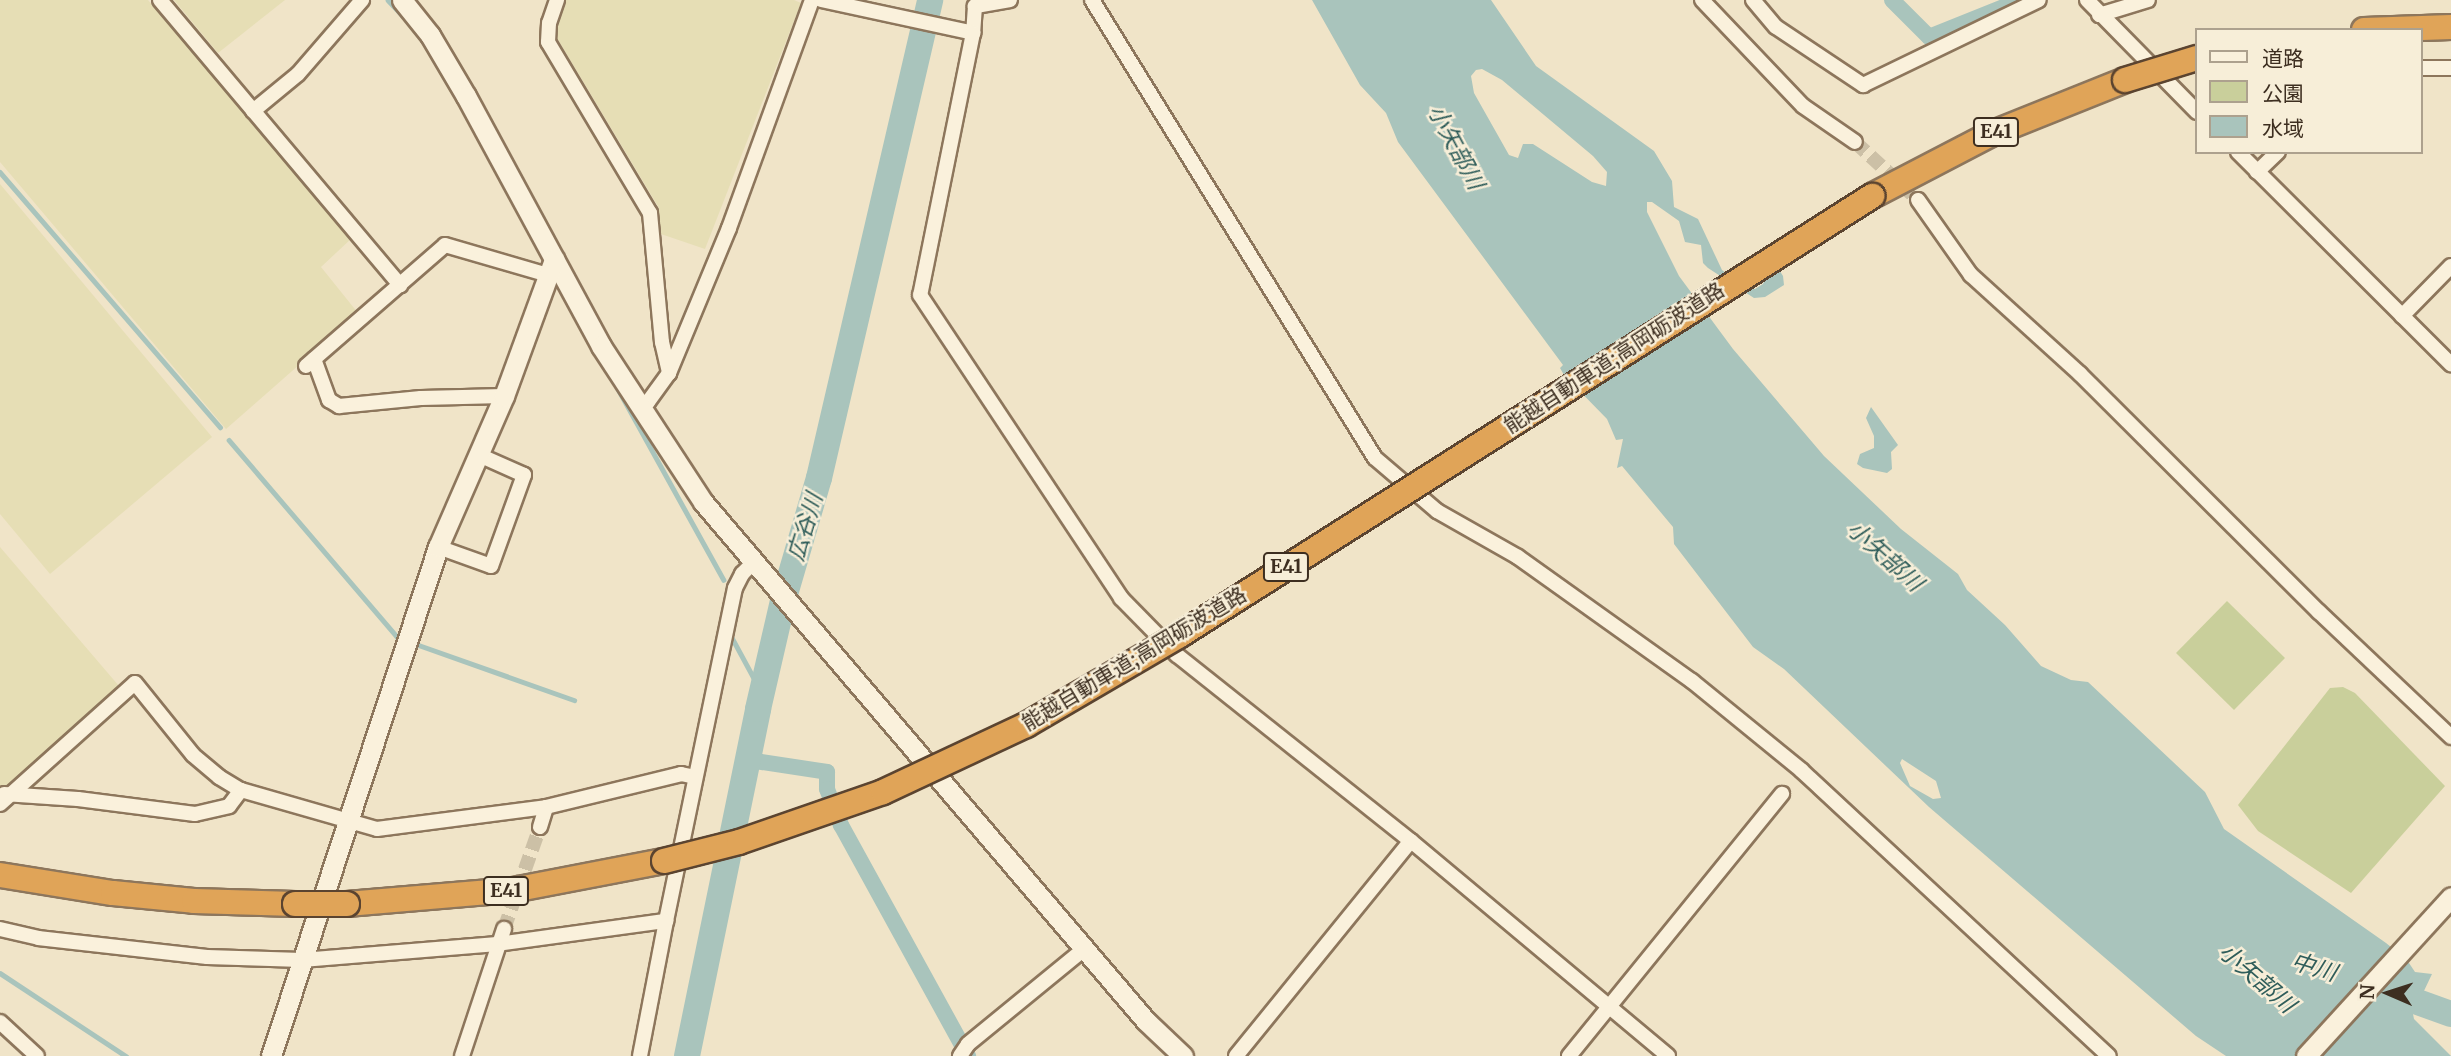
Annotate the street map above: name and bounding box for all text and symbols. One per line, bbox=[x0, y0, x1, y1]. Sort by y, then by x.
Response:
legend bbox=[2196, 28, 2423, 154]
text: 道路 bbox=[2262, 45, 2304, 72]
text: 公園 bbox=[2262, 80, 2304, 107]
water label: 小矢部川 bbox=[1422, 100, 1490, 194]
text: 水域 bbox=[2262, 115, 2304, 142]
road number: E41 bbox=[1972, 116, 2021, 148]
street label: 能越自動車道;高岡砺波道路 bbox=[1499, 277, 1729, 439]
water label: 広谷川 bbox=[782, 490, 828, 564]
water label: 小矢部川 bbox=[1842, 515, 1928, 597]
road number: E41 bbox=[1262, 552, 1310, 582]
street label: 能越自動車道;高岡砺波道路 bbox=[1017, 582, 1251, 736]
road number: E41 bbox=[482, 876, 530, 906]
water label: 小矢部川 bbox=[2213, 937, 2301, 1019]
water label: 中川 bbox=[2288, 947, 2340, 987]
north arrow bbox=[2353, 958, 2423, 1028]
text: N bbox=[2355, 984, 2379, 1000]

